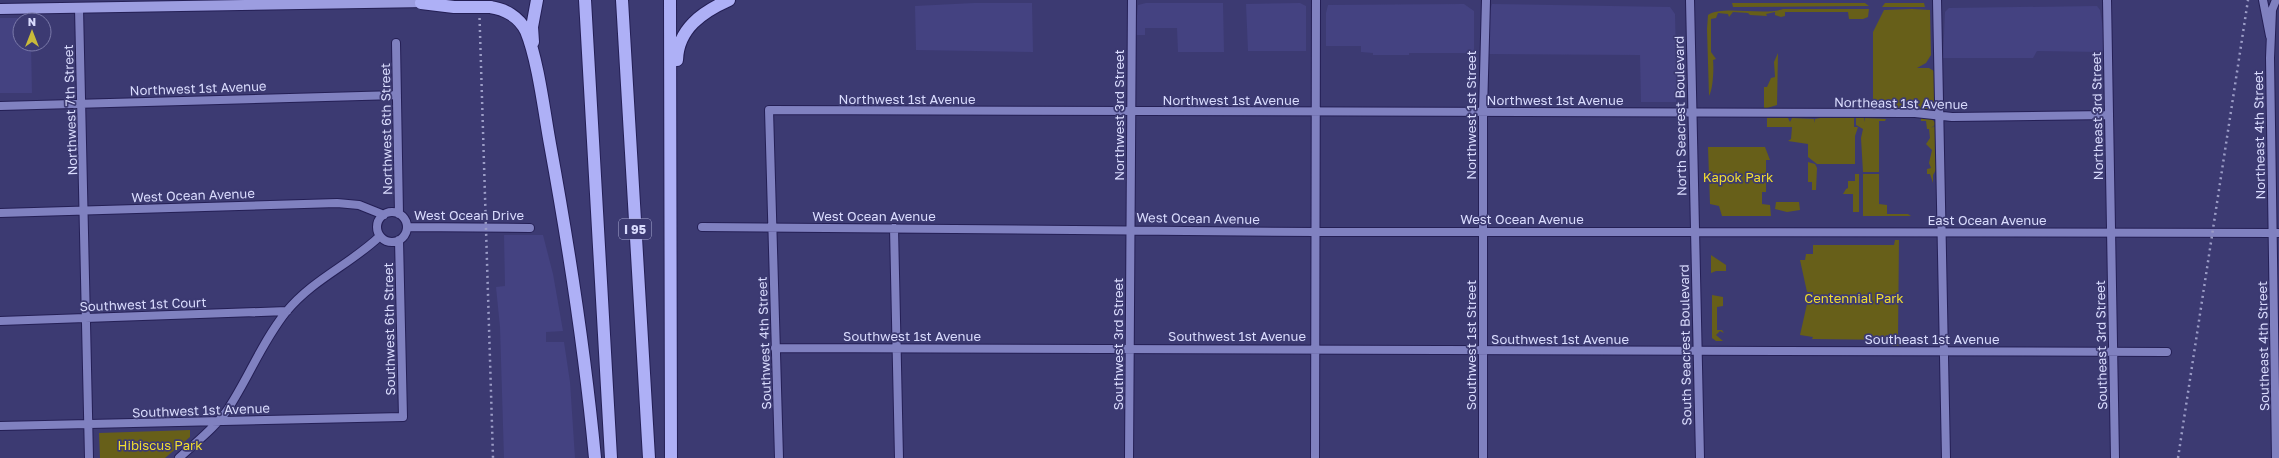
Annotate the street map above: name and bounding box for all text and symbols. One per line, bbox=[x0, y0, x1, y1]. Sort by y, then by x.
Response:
north arrow bbox=[12, 12, 52, 52]
text: N bbox=[28, 15, 36, 28]
street label: North Seacrest Boulevard bbox=[1671, 36, 1689, 196]
street label: Northwest 7th Street bbox=[60, 44, 80, 176]
street label: Northwest 3rd Street bbox=[1111, 49, 1127, 181]
street label: Northwest 1st Street bbox=[1463, 50, 1479, 180]
street label: Northeast 3rd Street bbox=[2088, 52, 2106, 180]
street label: Northwest 6th Street bbox=[377, 63, 395, 195]
street label: Northeast 4th Street bbox=[2250, 70, 2268, 200]
street label: Northwest 1st Avenue bbox=[129, 78, 267, 98]
street label: Northwest 1st Avenue bbox=[839, 91, 975, 107]
street label: Northwest 1st Avenue bbox=[1163, 92, 1299, 108]
street label: Northwest 1st Avenue bbox=[1487, 92, 1623, 108]
street label: Northeast 1st Avenue bbox=[1834, 94, 1968, 112]
park label: Kapok Park bbox=[1703, 169, 1774, 185]
street label: West Ocean Avenue bbox=[131, 185, 255, 205]
street label: West Ocean Drive bbox=[414, 207, 524, 223]
street label: West Ocean Avenue bbox=[812, 208, 936, 224]
street label: West Ocean Avenue bbox=[1136, 209, 1260, 227]
street label: West Ocean Avenue bbox=[1460, 211, 1584, 227]
street label: East Ocean Avenue bbox=[1927, 212, 2047, 228]
road number: I 95 bbox=[619, 219, 651, 239]
street label: Southwest 6th Street bbox=[380, 262, 398, 396]
street label: South Seacrest Boulevard bbox=[1676, 264, 1694, 426]
street label: Southwest 4th Street bbox=[754, 276, 774, 410]
street label: Southwest 3rd Street bbox=[1110, 278, 1126, 410]
street label: Southwest 1st Street bbox=[1463, 280, 1479, 410]
street label: Southeast 3rd Street bbox=[2092, 280, 2110, 410]
street label: Southeast 4th Street bbox=[2254, 281, 2272, 411]
park label: Centennial Park bbox=[1804, 290, 1904, 306]
street label: Southwest 1st Court bbox=[79, 294, 207, 314]
street label: Southwest 1st Avenue bbox=[843, 328, 981, 344]
street label: Southwest 1st Avenue bbox=[1168, 328, 1306, 344]
street label: Southwest 1st Avenue bbox=[1491, 331, 1629, 347]
street label: Southeast 1st Avenue bbox=[1865, 331, 1999, 347]
street label: Southwest 1st Avenue bbox=[132, 400, 270, 420]
park label: Hibiscus Park bbox=[118, 437, 203, 453]

